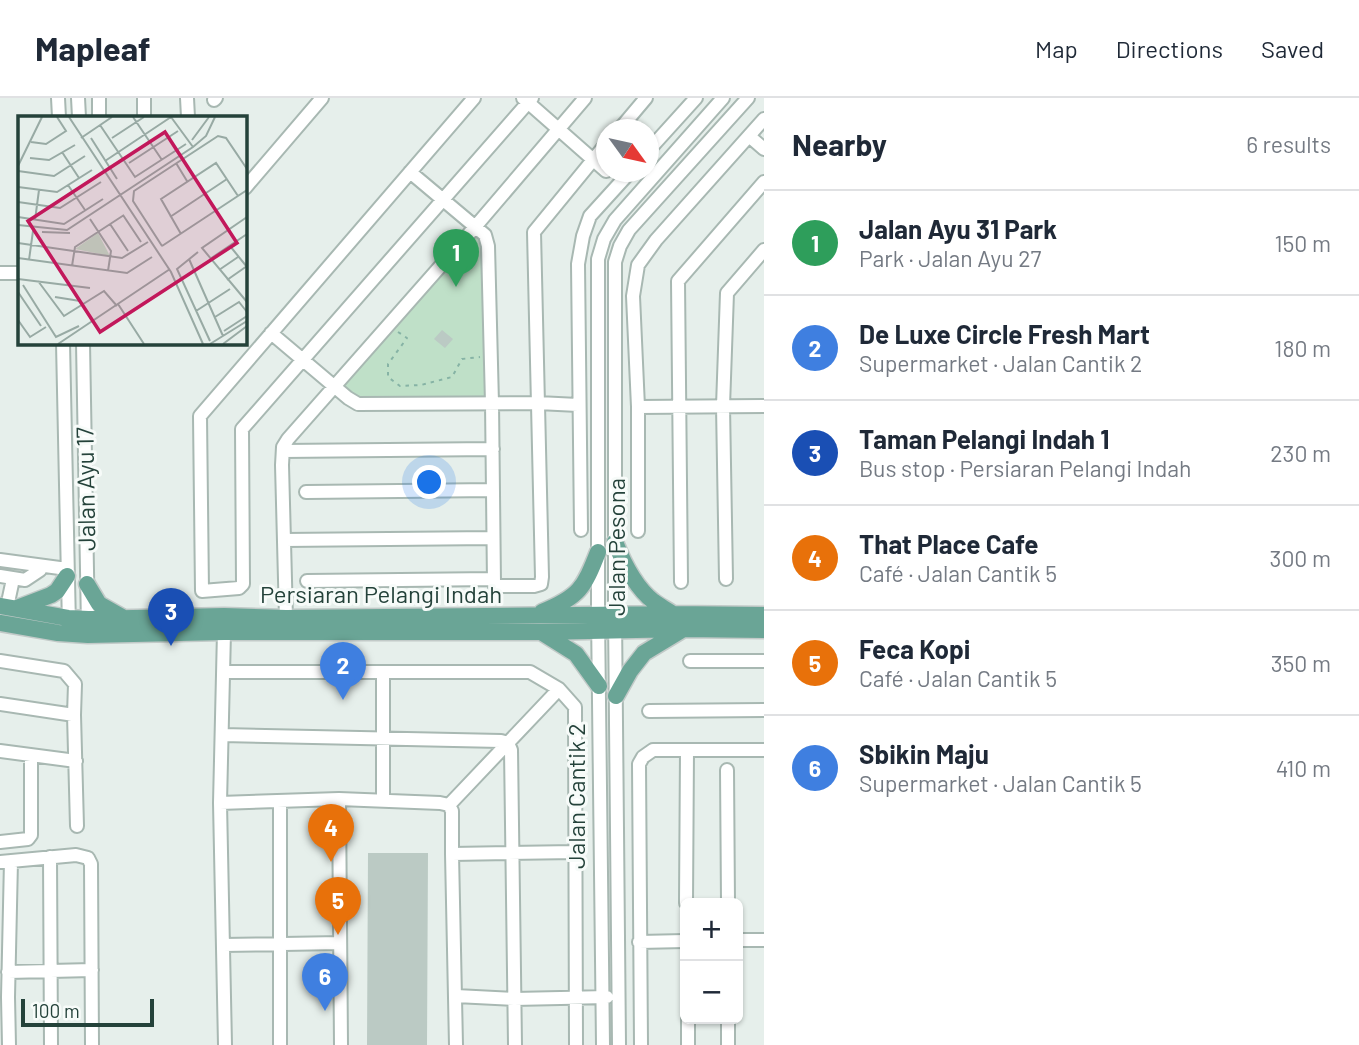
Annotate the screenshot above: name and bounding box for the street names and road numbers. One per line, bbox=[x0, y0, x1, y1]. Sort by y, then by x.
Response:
street label: Jalan Ayu 17 bbox=[69, 427, 101, 551]
street label: Jalan Pesona bbox=[601, 478, 630, 616]
street label: Persiaran Pelangi Indah bbox=[260, 579, 502, 608]
street label: Jalan Cantik 2 bbox=[561, 723, 590, 869]

